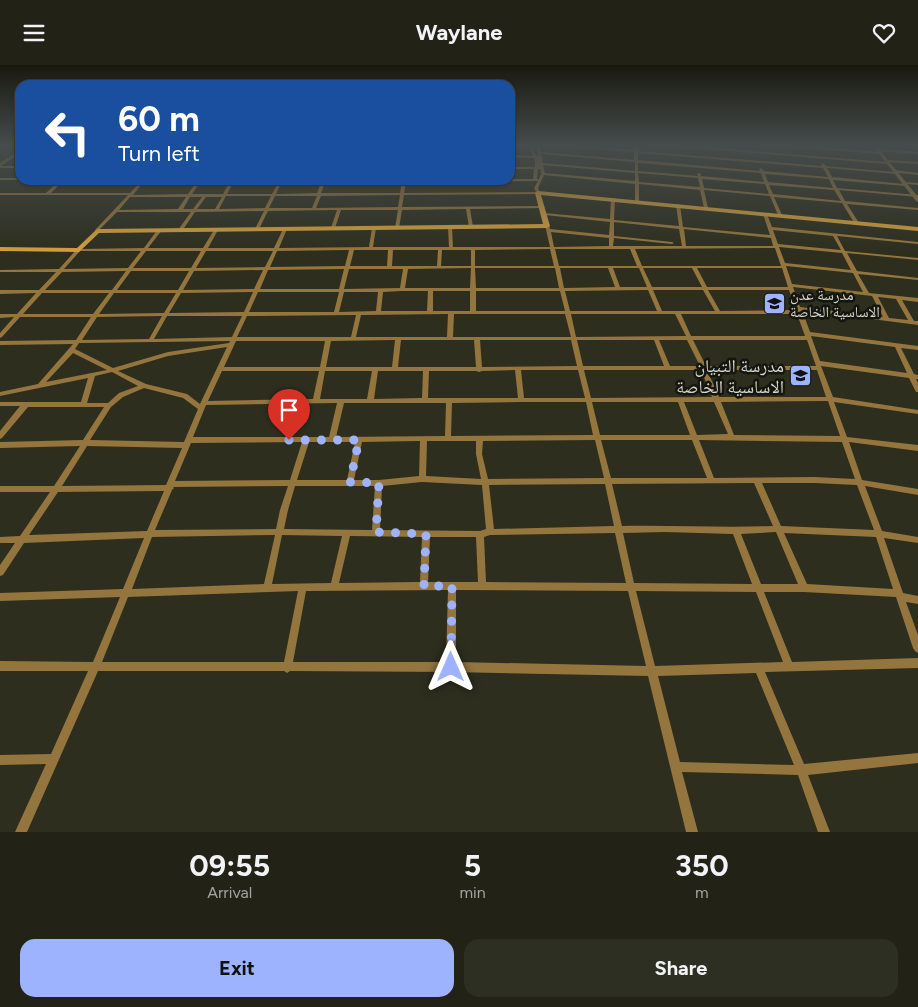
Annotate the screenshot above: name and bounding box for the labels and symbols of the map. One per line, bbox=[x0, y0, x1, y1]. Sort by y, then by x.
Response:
place label: مدرسة عدن الاساسية الخاصة bbox=[790, 286, 880, 321]
school or university icon: مدرسة عدن الاساسية الخاصة bbox=[762, 292, 786, 316]
place label: مدرسة التبيان الاساسية الخاصة bbox=[676, 355, 784, 398]
school or university icon: مدرسة التبيان الاساسية الخاصة bbox=[788, 364, 812, 388]
pin bbox=[268, 389, 310, 440]
position arrow bbox=[424, 640, 476, 692]

